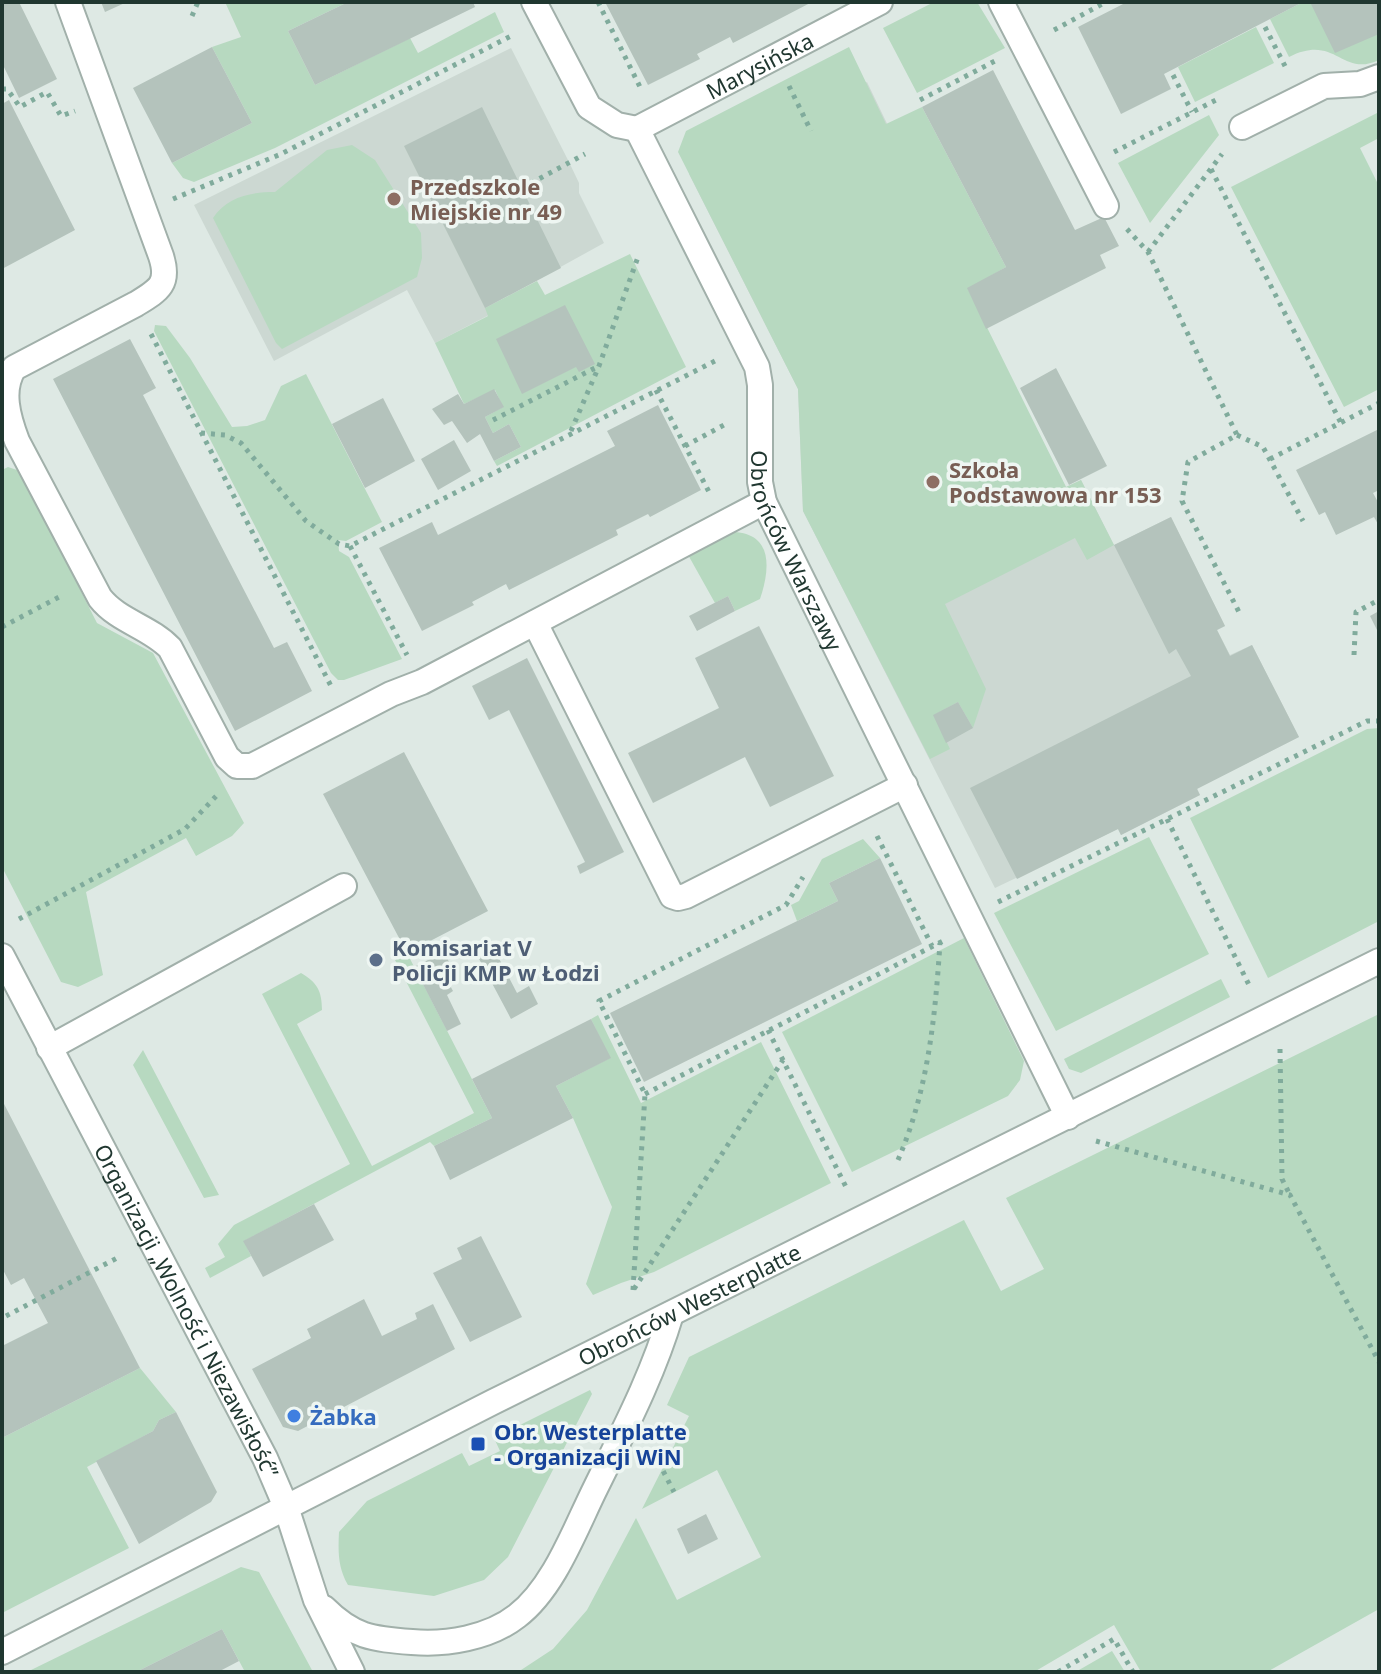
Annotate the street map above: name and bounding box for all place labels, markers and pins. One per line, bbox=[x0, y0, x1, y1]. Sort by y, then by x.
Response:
place label: Przedszkole Miejskie nr 49 bbox=[410, 171, 562, 226]
marker: Przedszkole Miejskie nr 49 bbox=[385, 190, 403, 208]
place label: Szkoła Podstawowa nr 153 bbox=[949, 454, 1162, 509]
marker: Szkoła Podstawowa nr 153 bbox=[924, 473, 942, 491]
place label: Komisariat V Policji KMP w Łodzi bbox=[392, 932, 600, 987]
marker: Komisariat V Policji KMP w Łodzi bbox=[367, 951, 385, 969]
place label: Żabka bbox=[310, 1401, 377, 1431]
marker: Żabka bbox=[285, 1407, 303, 1425]
place label: Obr. Westerplatte - Organizacji WiN bbox=[494, 1416, 687, 1471]
marker: Obr. Westerplatte - Organizacji WiN bbox=[469, 1435, 487, 1453]

